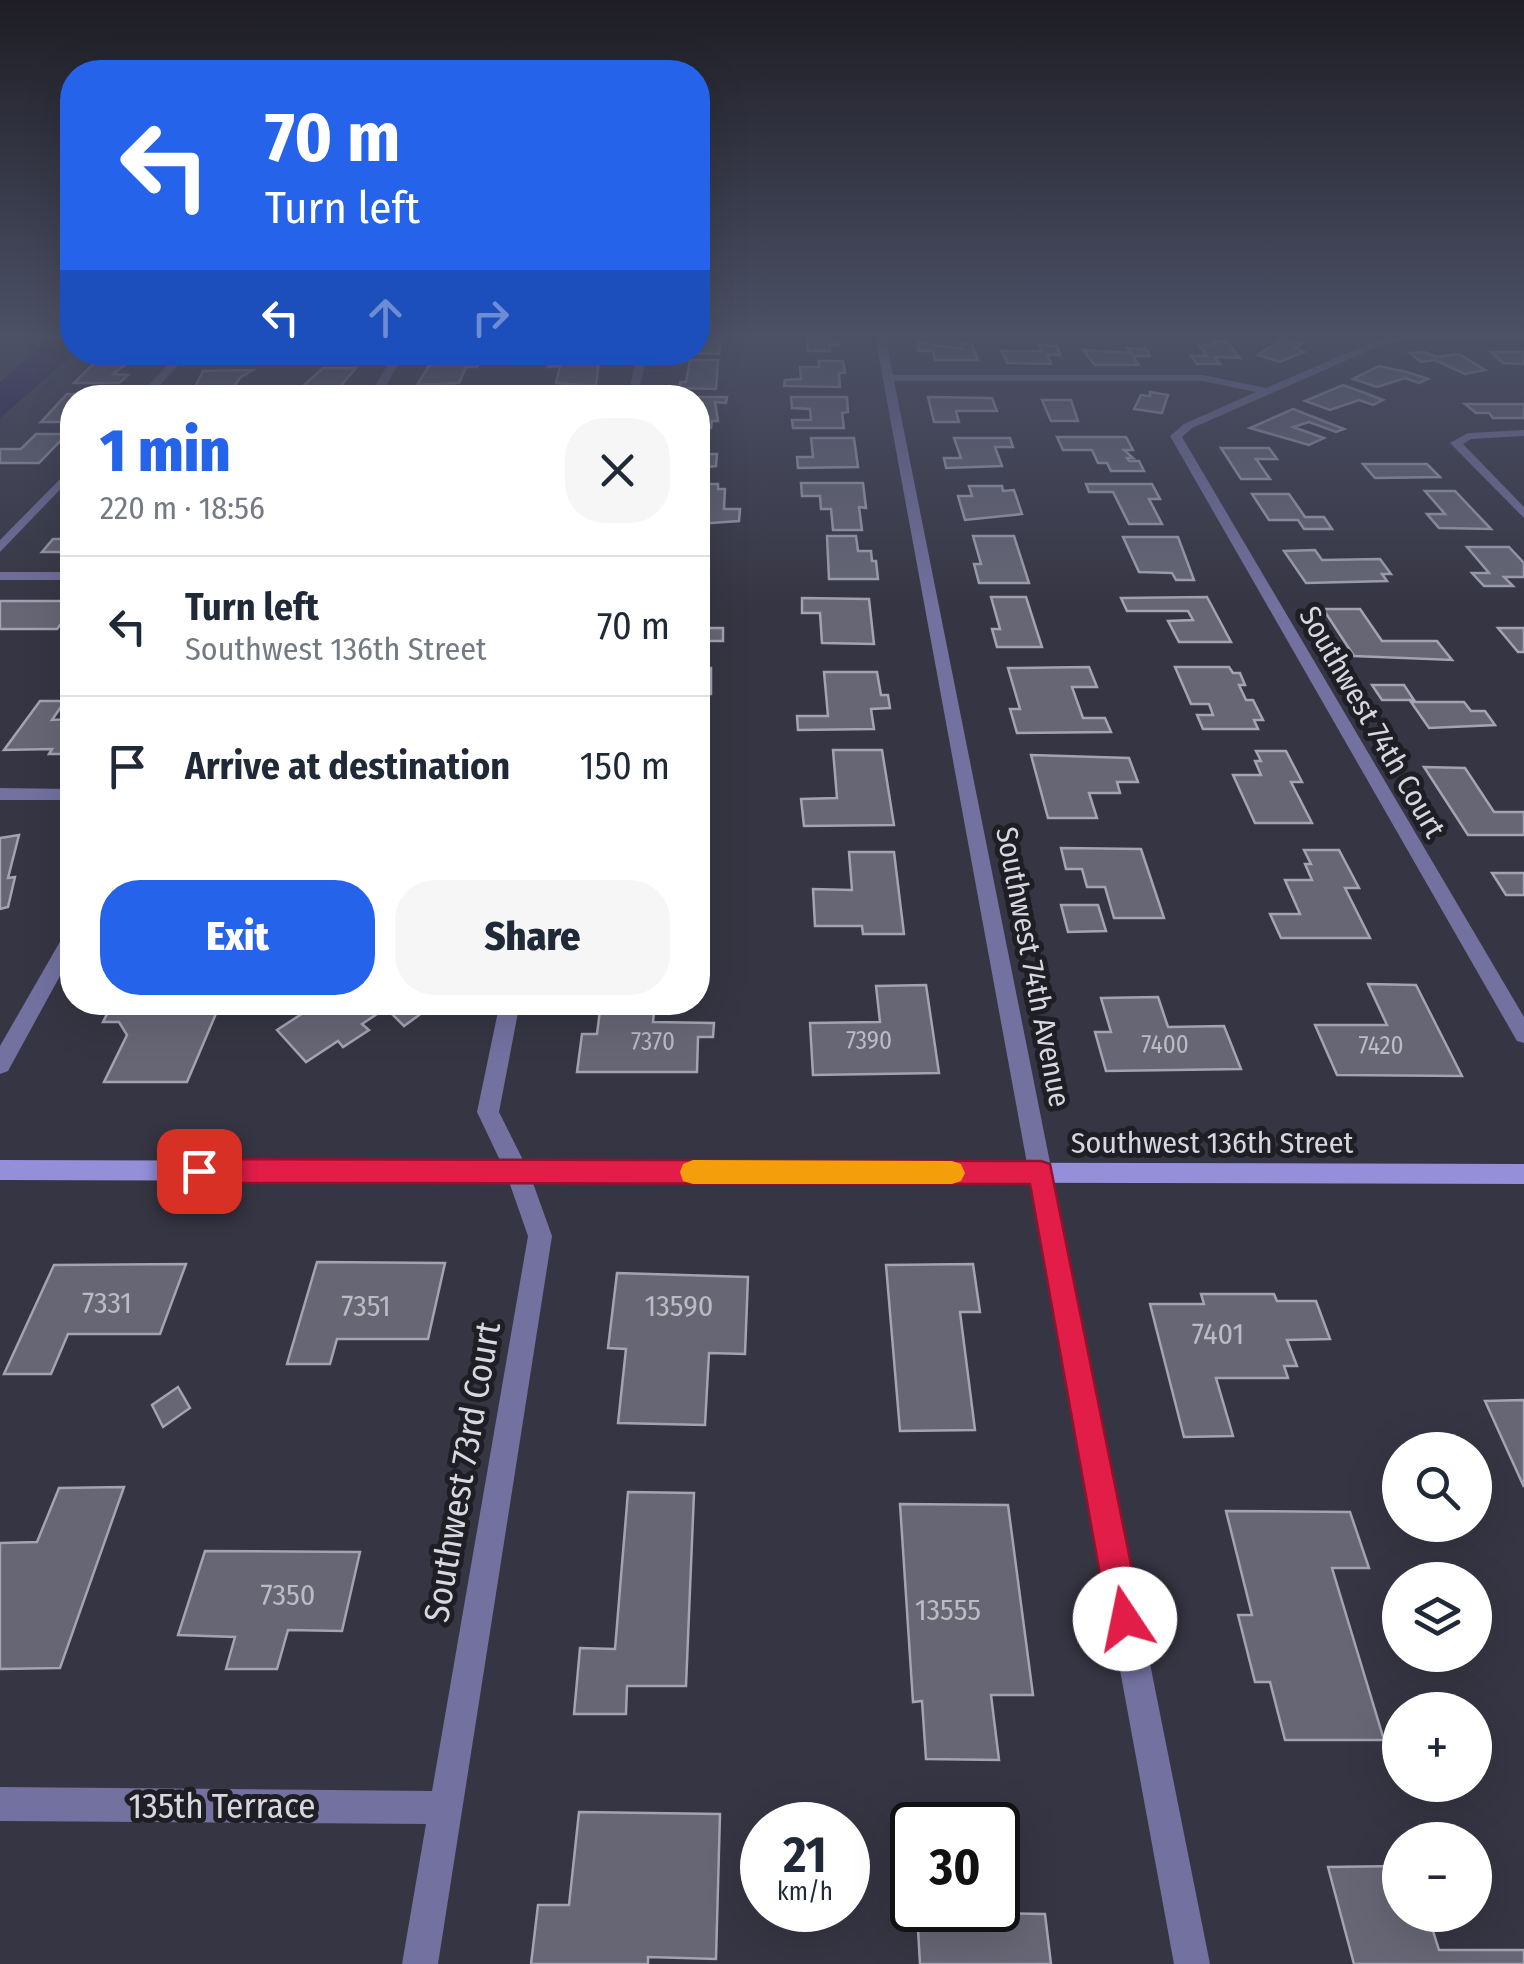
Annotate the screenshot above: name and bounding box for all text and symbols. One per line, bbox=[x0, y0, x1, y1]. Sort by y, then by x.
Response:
text: 70 m bbox=[265, 96, 400, 180]
icon: left bbox=[100, 100, 230, 230]
text: Turn left bbox=[265, 181, 420, 235]
icon: left bbox=[253, 290, 308, 345]
icon: ahead bbox=[358, 290, 413, 345]
icon: right bbox=[463, 290, 518, 345]
text: 1 min bbox=[100, 415, 231, 487]
button: close bbox=[565, 418, 670, 523]
text: 220 m · 18:56 bbox=[100, 489, 265, 527]
text: Turn left bbox=[185, 584, 319, 630]
icon: left bbox=[100, 599, 155, 654]
street label: Southwest 74th Court bbox=[1291, 600, 1453, 844]
text: 70 m bbox=[597, 603, 670, 649]
text: Southwest 136th Street bbox=[185, 630, 487, 668]
icon: arrive bbox=[100, 739, 155, 794]
text: Arrive at destination bbox=[185, 743, 510, 789]
text: 150 m bbox=[580, 743, 670, 789]
street label: Southwest 74th Avenue bbox=[988, 824, 1078, 1110]
button: Exit bbox=[100, 880, 375, 995]
button: Share bbox=[395, 880, 670, 995]
house number: 7390 bbox=[846, 1026, 892, 1056]
house number: 7370 bbox=[631, 1027, 675, 1057]
house number: 7400 bbox=[1141, 1030, 1189, 1060]
house number: 7420 bbox=[1358, 1031, 1404, 1061]
street label: Southwest 136th Street bbox=[1071, 1125, 1354, 1161]
pin bbox=[157, 1129, 242, 1214]
icon: arrive bbox=[172, 1144, 227, 1199]
house number: 7331 bbox=[82, 1285, 132, 1321]
house number: 7351 bbox=[341, 1288, 391, 1324]
house number: 13590 bbox=[645, 1288, 713, 1324]
house number: 7401 bbox=[1192, 1316, 1244, 1352]
street label: Southwest 73rd Court bbox=[415, 1318, 509, 1625]
map controls bbox=[1382, 1432, 1492, 1932]
button: search bbox=[1382, 1432, 1492, 1542]
button: layers bbox=[1382, 1562, 1492, 1672]
position arrow bbox=[1073, 1567, 1177, 1671]
house number: 7350 bbox=[261, 1577, 315, 1613]
house number: 13555 bbox=[915, 1592, 981, 1628]
button: + bbox=[1382, 1692, 1492, 1802]
street label: 135th Terrace bbox=[128, 1785, 316, 1827]
speed limit sign: 30 bbox=[890, 1802, 1020, 1932]
button: − bbox=[1382, 1822, 1492, 1932]
text: 21 bbox=[783, 1825, 827, 1885]
text: km/h bbox=[777, 1877, 833, 1907]

